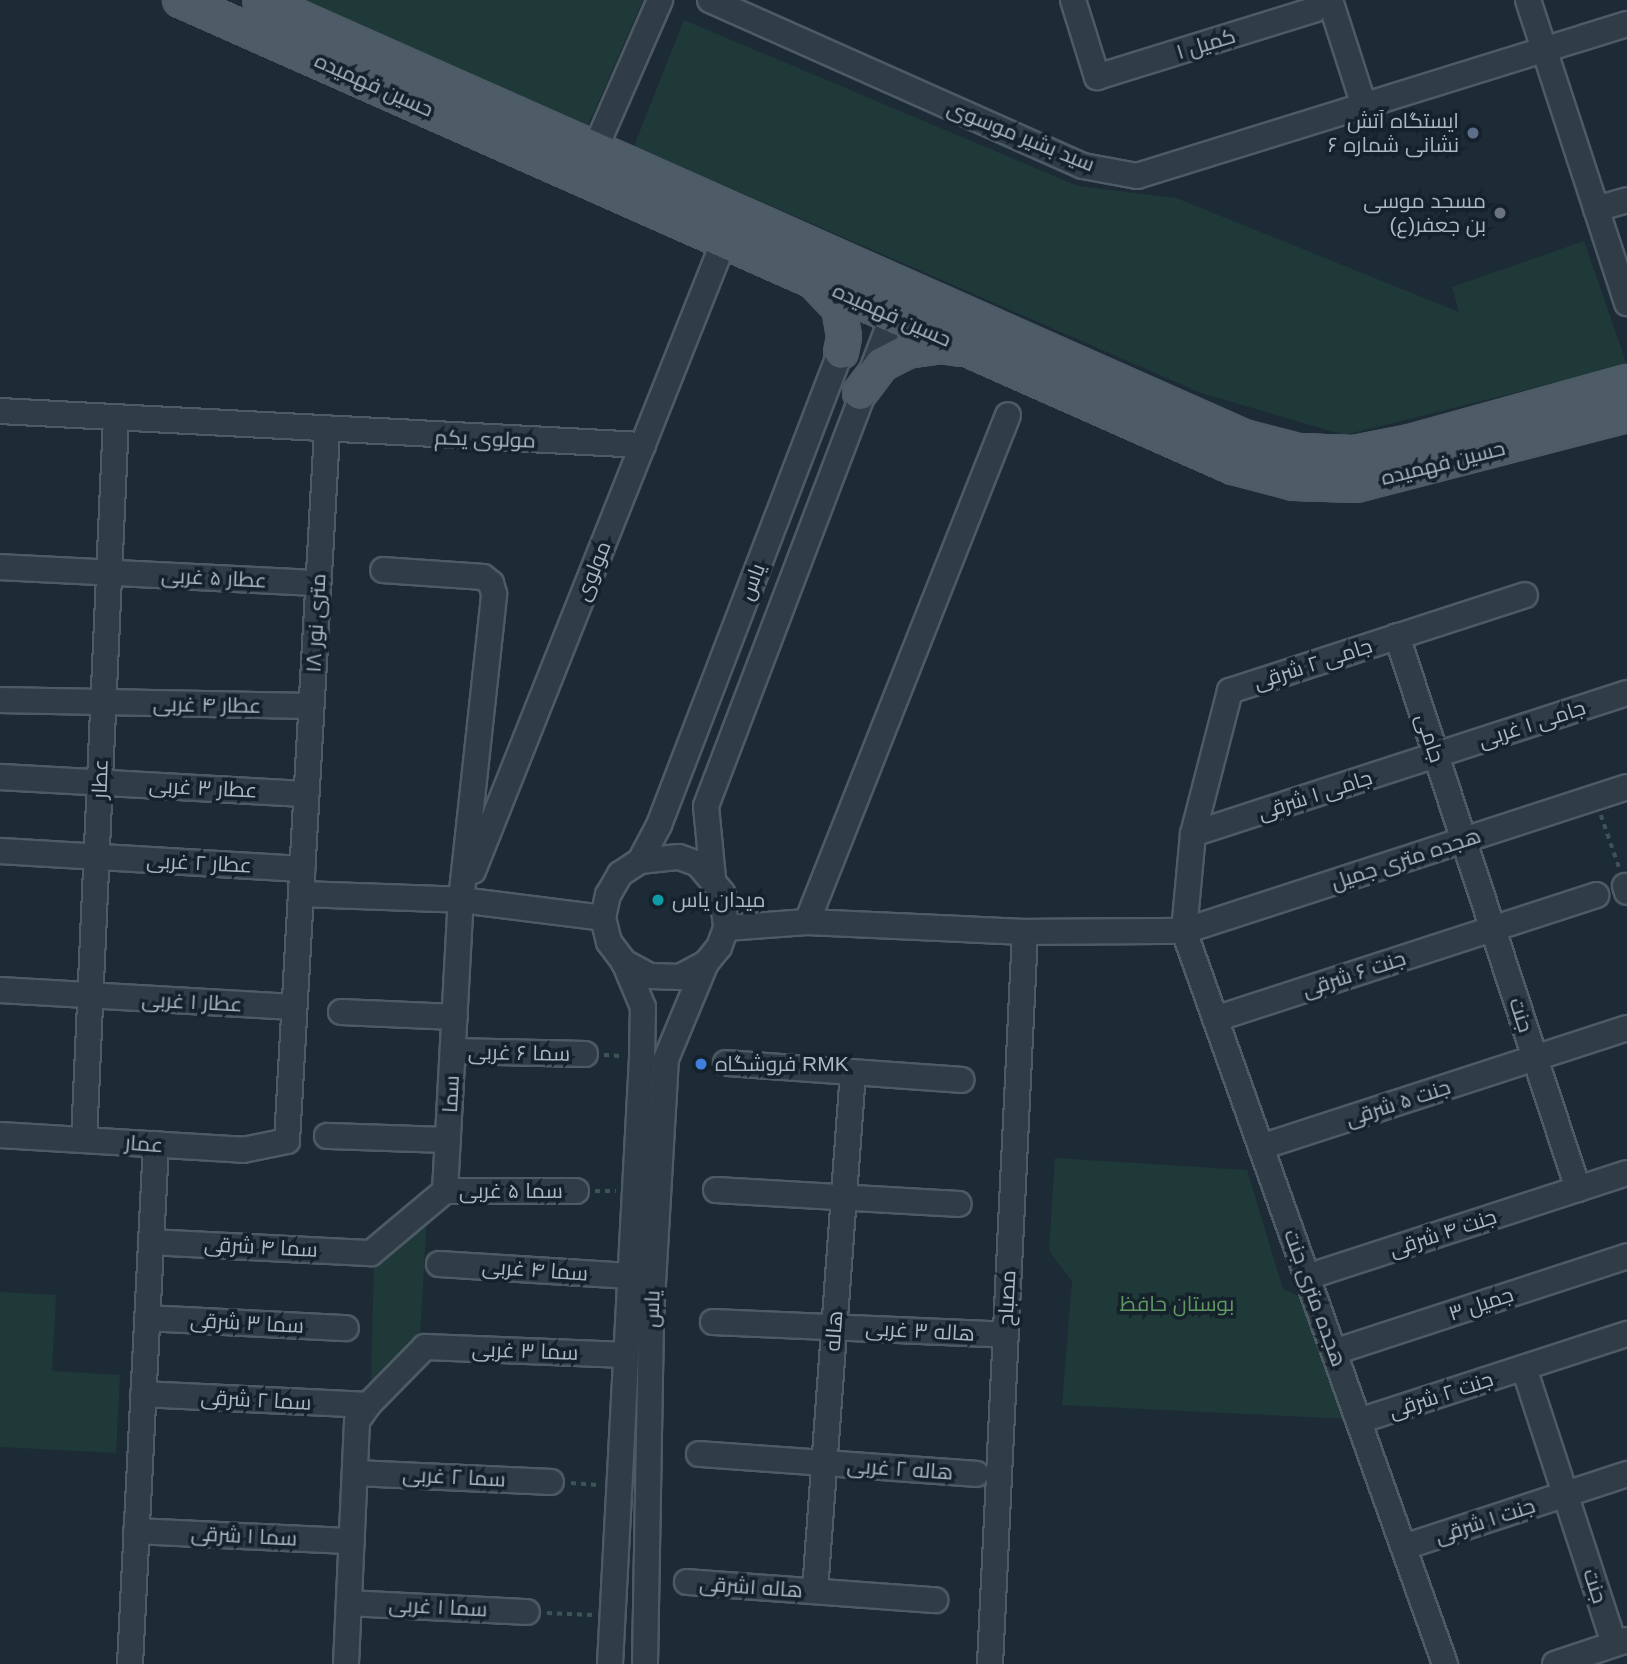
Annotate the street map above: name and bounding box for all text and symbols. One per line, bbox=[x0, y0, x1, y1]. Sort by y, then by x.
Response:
street label: کمیل ۱ bbox=[1173, 23, 1239, 65]
street label: حسین فهمیده bbox=[311, 48, 437, 122]
street label: سید بشیر موسوی bbox=[944, 95, 1098, 177]
place label: ایستگاه آتش نشانی شماره ۶ bbox=[1328, 108, 1459, 158]
marker: ایستگاه آتش نشانی شماره ۶ bbox=[1465, 125, 1481, 141]
place label: مسجد موسی بن جعفر(ع) bbox=[1363, 188, 1486, 238]
marker: مسجد موسی بن جعفر(ع) bbox=[1492, 205, 1508, 221]
street label: حسین فهمیده bbox=[829, 278, 955, 352]
street label: مولوی یکم bbox=[434, 425, 536, 453]
street label: حسین فهمیده bbox=[1378, 435, 1508, 491]
street label: مولوی bbox=[570, 537, 616, 605]
street label: یاس bbox=[734, 560, 770, 604]
street label: عطار ۵ غربی bbox=[160, 563, 268, 593]
street label: ۱۸ متری نور bbox=[301, 573, 331, 673]
street label: جامی ۲ شرقی bbox=[1251, 633, 1375, 695]
street label: عطار ۴ غربی bbox=[153, 691, 261, 719]
street label: جامی ۱ غربی bbox=[1475, 695, 1589, 753]
street label: جامی bbox=[1410, 710, 1450, 766]
street label: عطار bbox=[87, 759, 113, 799]
street label: جامی ۱ شرقی bbox=[1255, 765, 1375, 825]
street label: عطار ۳ غربی bbox=[148, 773, 258, 803]
street label: هجده متری جمیل bbox=[1328, 823, 1484, 895]
street label: عطار ۲ غربی bbox=[146, 848, 252, 878]
place label: میدان یاس bbox=[672, 887, 766, 913]
marker: میدان یاس bbox=[650, 892, 666, 908]
street label: جنت ۶ شرقی bbox=[1299, 945, 1409, 1003]
street label: عطار ۱ غربی bbox=[141, 987, 243, 1017]
street label: جنت bbox=[1504, 994, 1538, 1036]
street label: سما ۶ غربی bbox=[468, 1040, 570, 1066]
place label: فروشگاه RMK bbox=[715, 1051, 849, 1077]
marker: فروشگاه RMK bbox=[693, 1056, 709, 1072]
street label: سما bbox=[437, 1074, 465, 1114]
street label: جنت ۵ شرقی bbox=[1342, 1074, 1454, 1132]
street label: عمار bbox=[124, 1130, 164, 1158]
street label: سما ۵ غربی bbox=[459, 1178, 563, 1204]
street label: جنت ۴ شرقی bbox=[1386, 1204, 1500, 1262]
street label: هجده متری جنت bbox=[1278, 1226, 1352, 1370]
street label: سما ۴ شرقی bbox=[204, 1231, 318, 1263]
street label: سما ۴ غربی bbox=[481, 1254, 589, 1286]
street label: مصباح bbox=[993, 1269, 1021, 1327]
street label: جمیل ۳ bbox=[1445, 1282, 1517, 1326]
street label: یاس bbox=[639, 1290, 665, 1328]
park label: بوستان حافظ bbox=[1120, 1291, 1234, 1317]
street label: سما ۳ شرقی bbox=[189, 1307, 305, 1339]
street label: هاله bbox=[820, 1310, 848, 1352]
street label: هاله ۳ غربی bbox=[865, 1316, 975, 1346]
street label: سما ۳ غربی bbox=[471, 1337, 579, 1365]
street label: جنت ۲ شرقی bbox=[1386, 1366, 1496, 1424]
street label: سما ۲ شرقی bbox=[200, 1385, 312, 1415]
street label: هاله ۲ غربی bbox=[846, 1453, 954, 1485]
street label: سما ۲ غربی bbox=[402, 1462, 506, 1492]
street label: جنت ۱ شرقی bbox=[1432, 1493, 1538, 1549]
street label: سما ۱ شرقی bbox=[190, 1521, 298, 1551]
street label: جنت bbox=[1578, 1565, 1612, 1607]
street label: هاله ۱شرقی bbox=[698, 1571, 804, 1603]
street label: سما ۱ غربی bbox=[388, 1592, 488, 1622]

